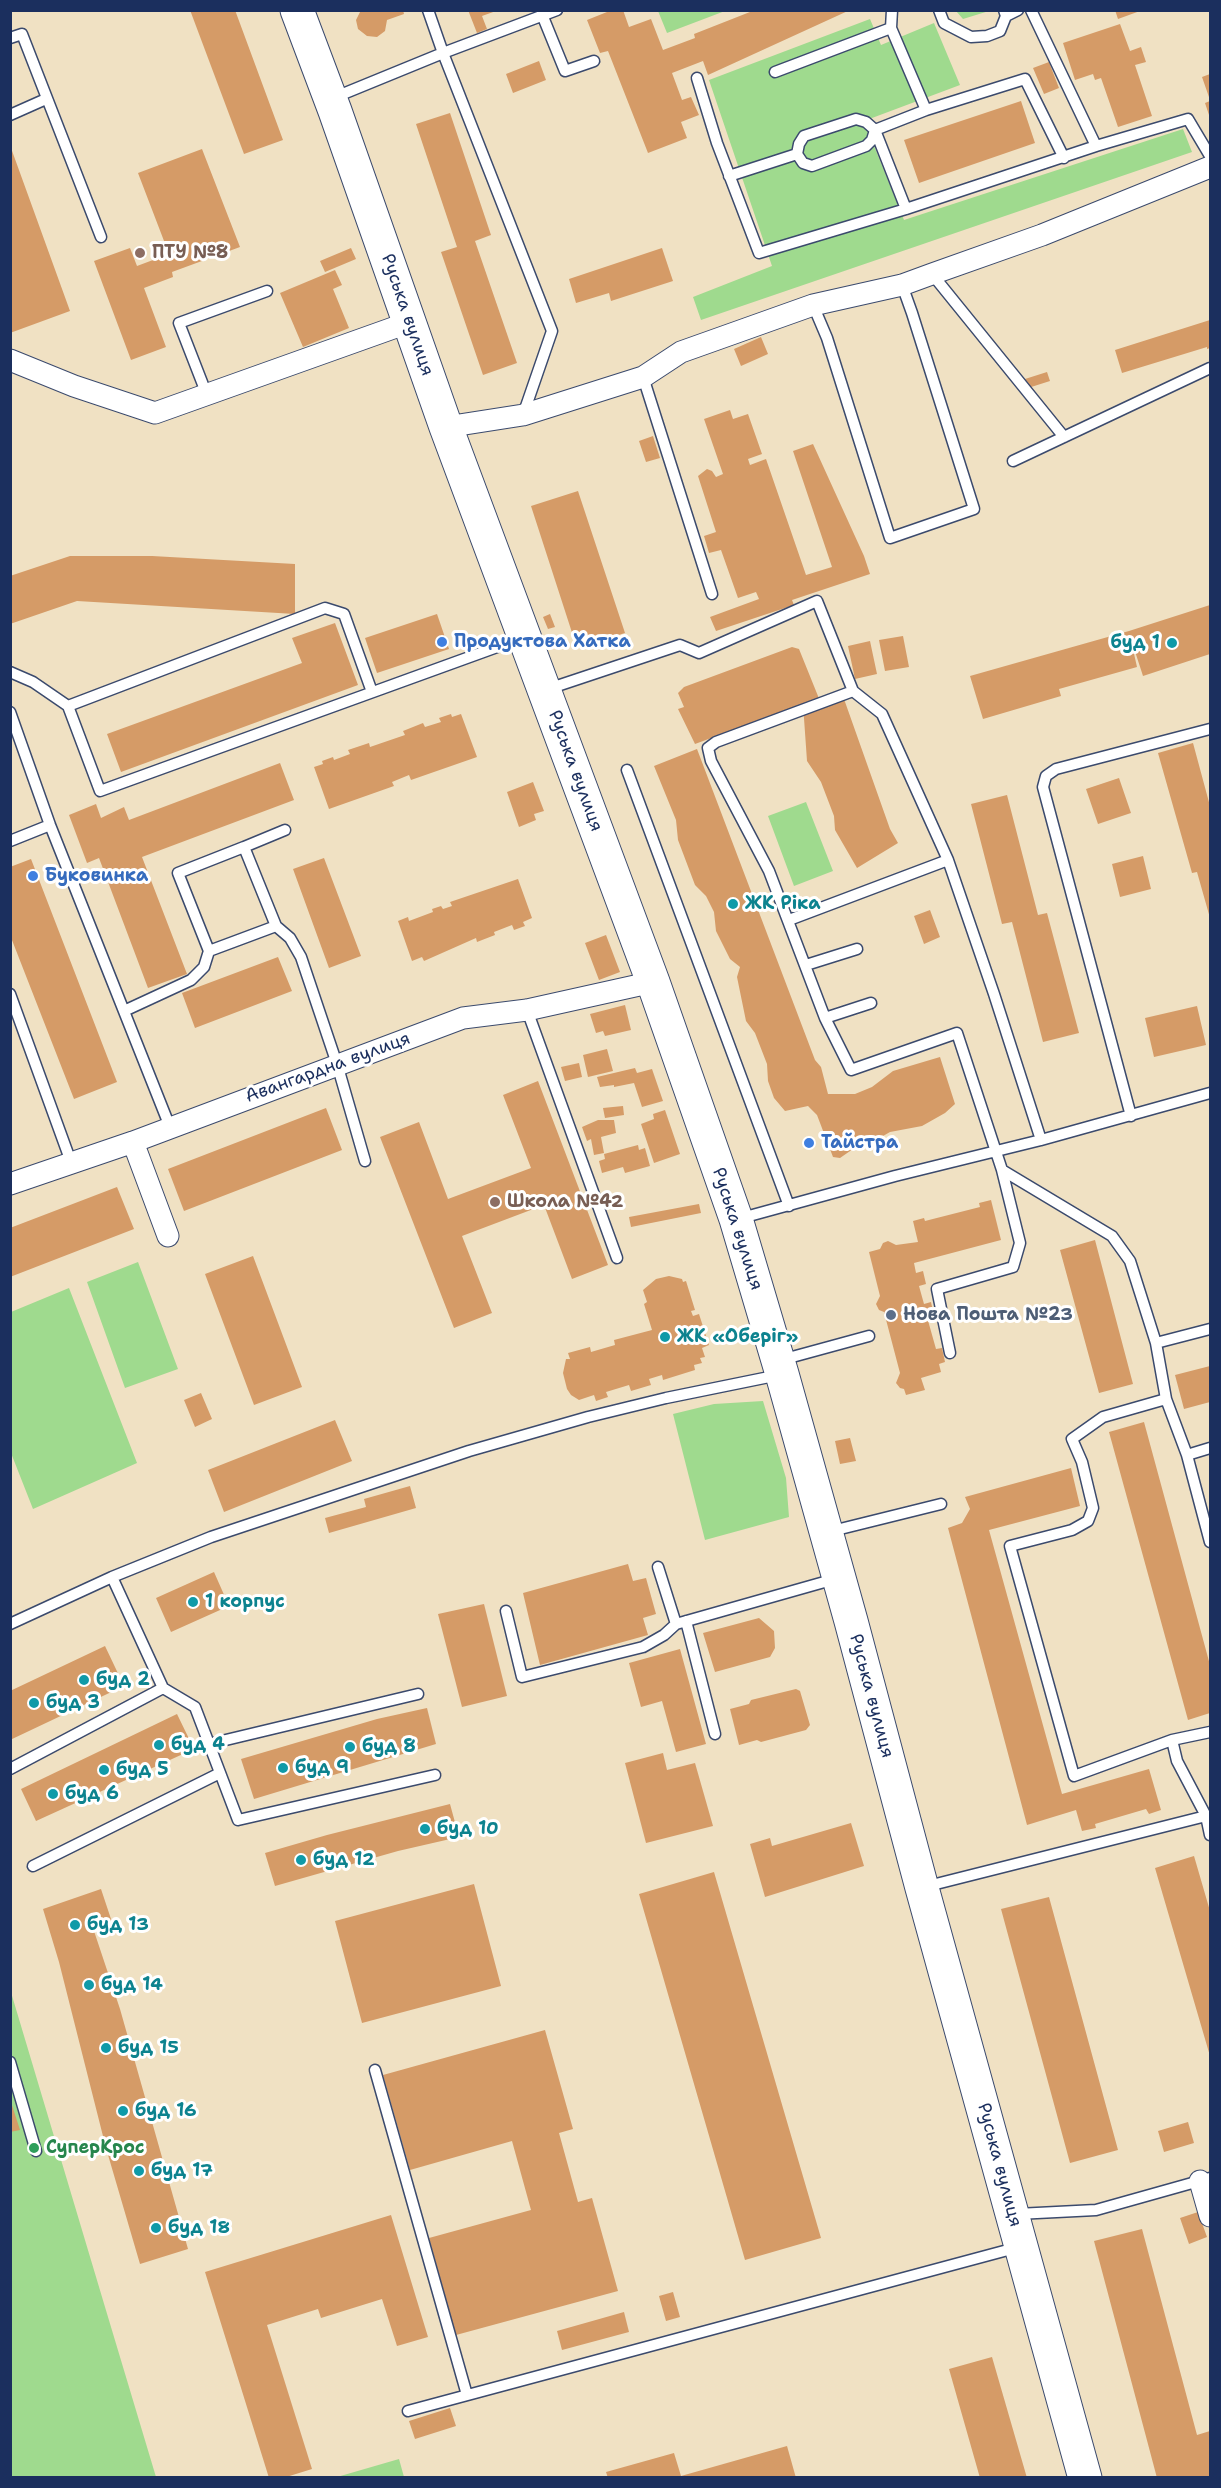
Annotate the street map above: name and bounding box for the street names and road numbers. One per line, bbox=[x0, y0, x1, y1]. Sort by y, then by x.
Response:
street label: Руська вулиця bbox=[376, 251, 438, 379]
street label: Руська вулиця bbox=[543, 707, 607, 835]
street label: Авангардна вулиця bbox=[243, 1028, 413, 1108]
street label: Руська вулиця bbox=[707, 1165, 767, 1293]
street label: Руська вулиця bbox=[844, 1632, 898, 1760]
street label: Руська вулиця bbox=[972, 2101, 1026, 2229]

